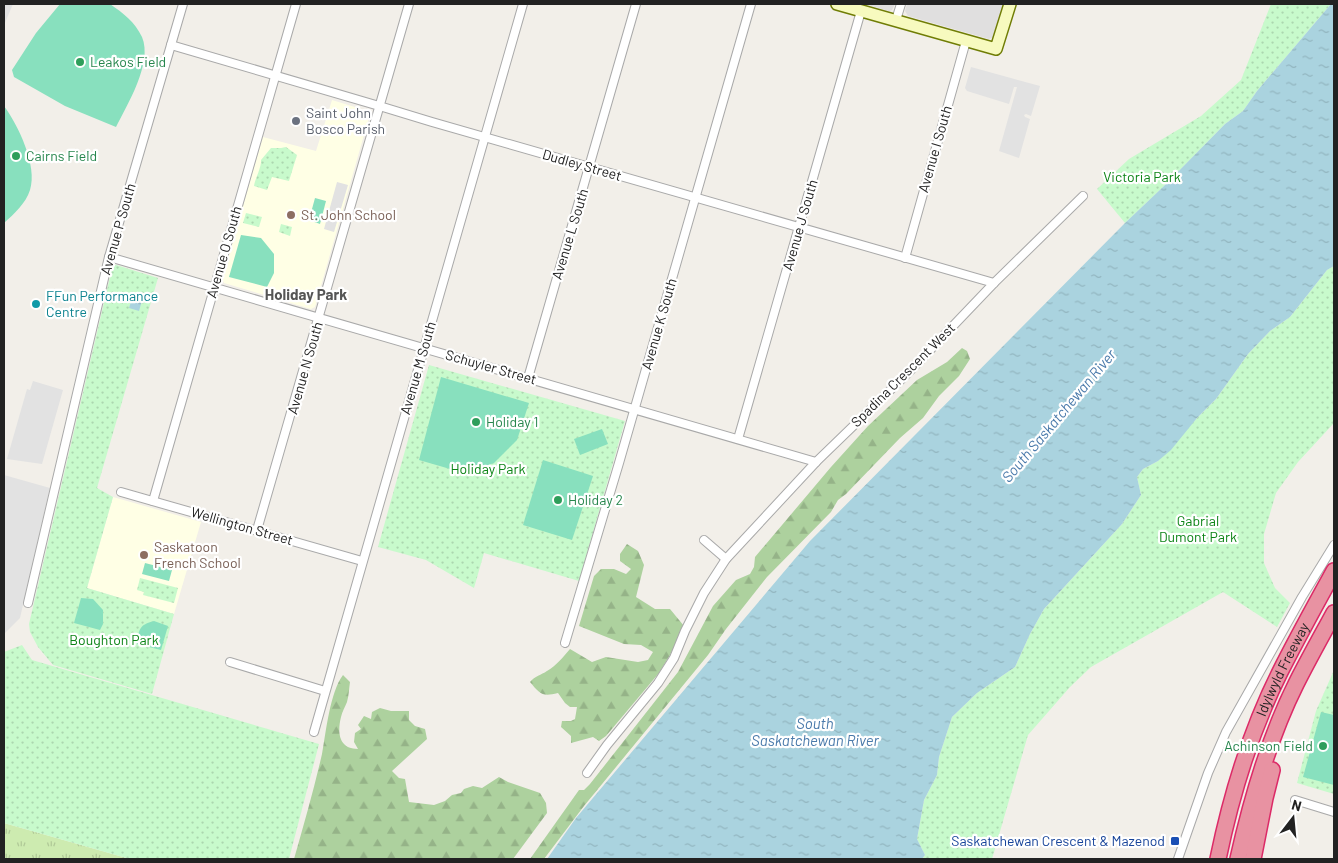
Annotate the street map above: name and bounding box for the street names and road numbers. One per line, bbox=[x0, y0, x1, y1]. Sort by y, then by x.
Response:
street label: Avenue I South bbox=[914, 103, 955, 194]
street label: Dudley Street bbox=[541, 145, 624, 184]
street label: Avenue J South bbox=[778, 177, 821, 272]
street label: Avenue P South bbox=[96, 181, 139, 277]
street label: Avenue L South bbox=[548, 186, 591, 281]
street label: Avenue O South bbox=[202, 204, 245, 300]
street label: Avenue K South bbox=[637, 276, 680, 372]
street label: Avenue M South bbox=[396, 319, 439, 416]
street label: Spadina Crescent West bbox=[847, 319, 958, 430]
street label: Avenue N South bbox=[283, 320, 326, 416]
street label: Schuyler Street bbox=[444, 345, 539, 388]
street label: Wellington Street bbox=[189, 503, 295, 548]
street label: Idylwyld Freeway bbox=[1252, 619, 1313, 719]

